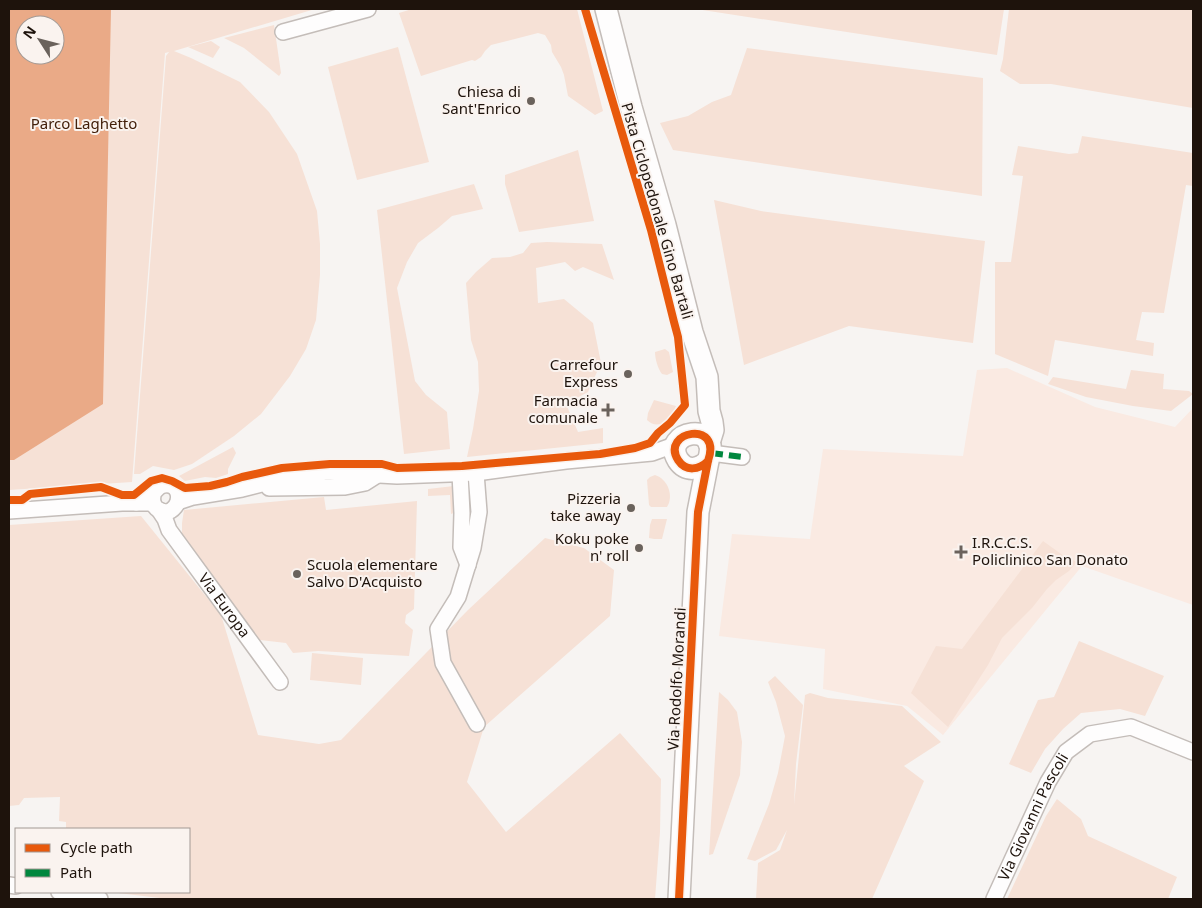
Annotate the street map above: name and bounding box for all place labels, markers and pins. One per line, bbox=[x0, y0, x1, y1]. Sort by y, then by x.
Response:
place label: Chiesa di Sant'Enrico bbox=[442, 81, 521, 118]
marker: Chiesa di Sant'Enrico bbox=[525, 95, 537, 107]
place label: Carrefour Express bbox=[550, 354, 618, 391]
marker: Carrefour Express bbox=[622, 368, 634, 380]
place label: Farmacia comunale bbox=[528, 390, 598, 427]
marker: Farmacia comunale bbox=[602, 404, 614, 416]
place label: Pizzeria take away bbox=[551, 488, 621, 525]
marker: Pizzeria take away bbox=[625, 502, 637, 514]
place label: Koku poke n' roll bbox=[555, 528, 629, 565]
place label: I.R.C.C.S. Policlinico San Donato bbox=[972, 532, 1128, 569]
marker: Koku poke n' roll bbox=[633, 542, 645, 554]
marker: I.R.C.C.S. Policlinico San Donato bbox=[954, 545, 968, 559]
place label: Scuola elementare Salvo D'Acquisto bbox=[307, 554, 438, 591]
marker: Scuola elementare Salvo D'Acquisto bbox=[291, 568, 303, 580]

